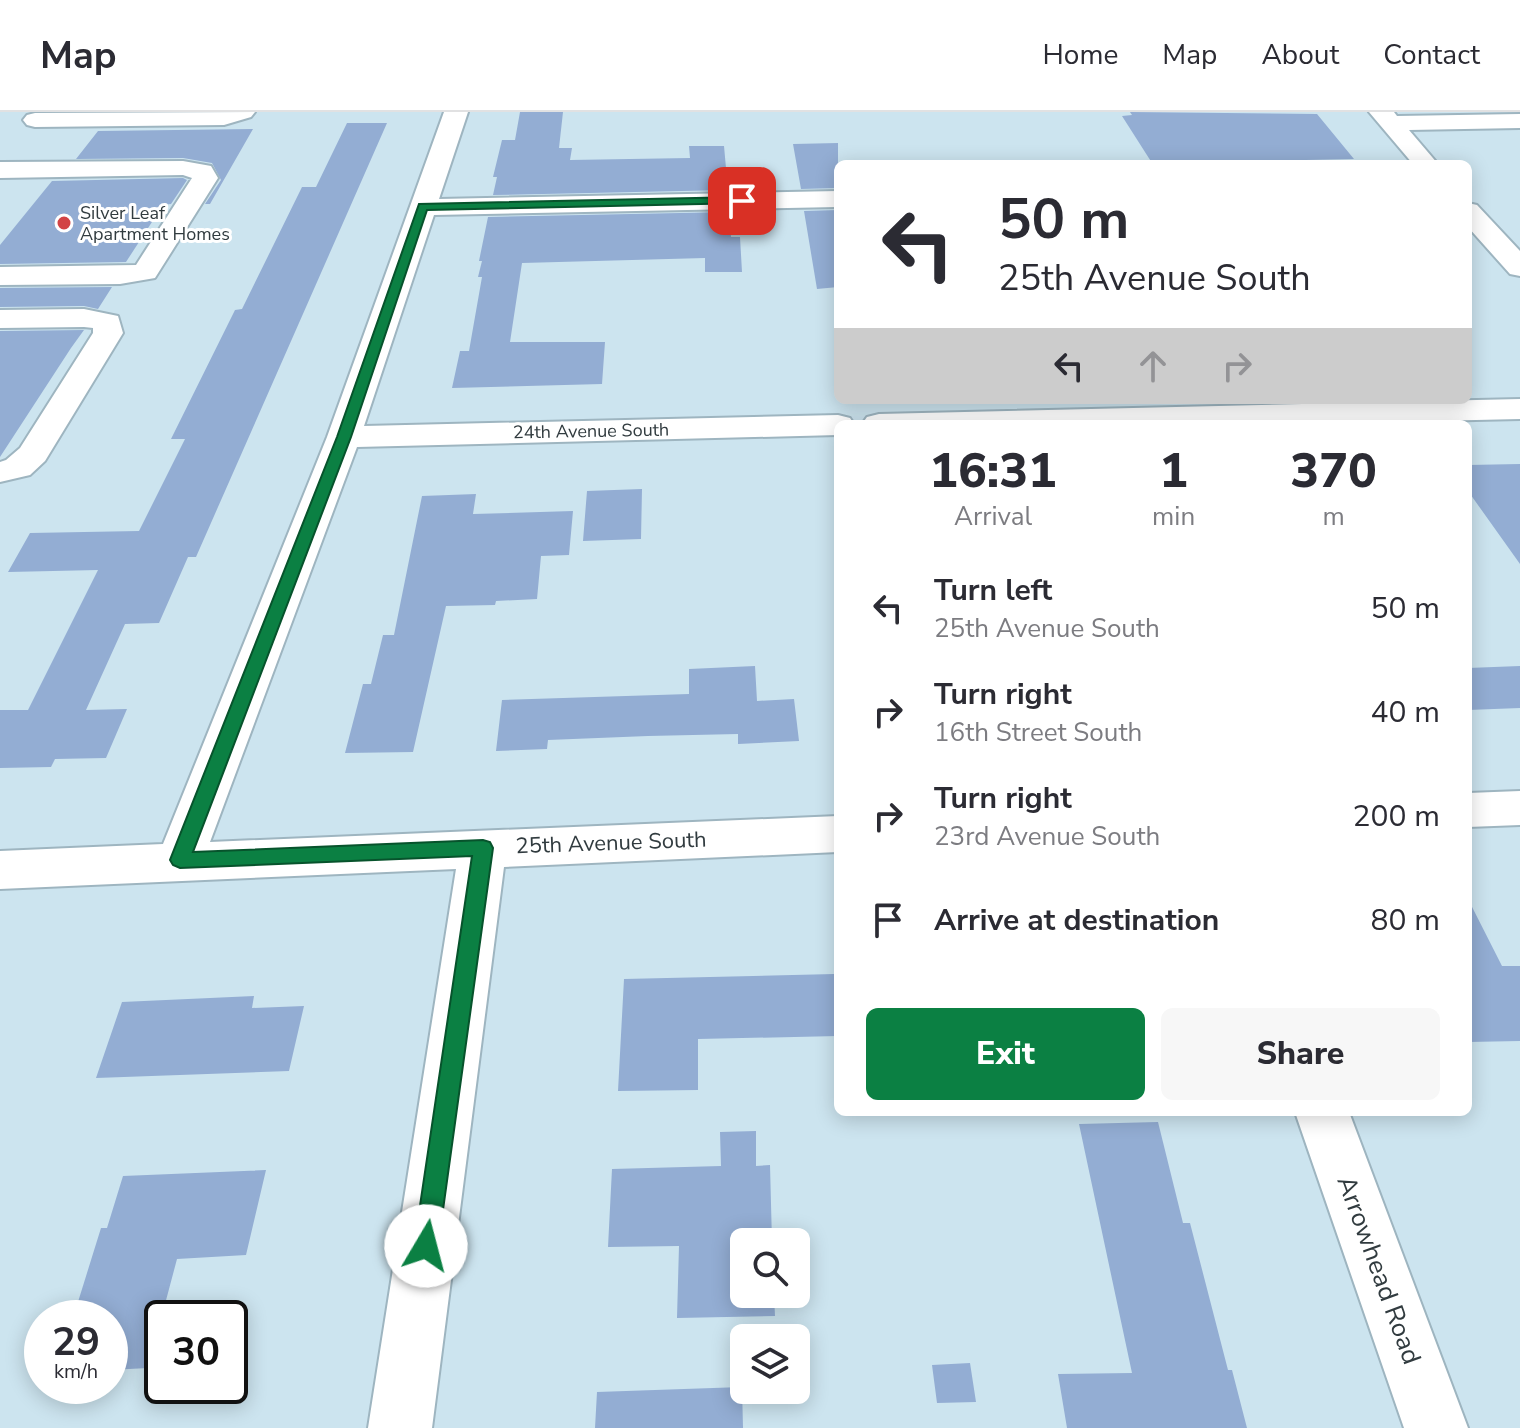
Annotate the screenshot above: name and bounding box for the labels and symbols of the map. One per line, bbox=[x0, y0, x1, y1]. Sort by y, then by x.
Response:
pin bbox=[708, 167, 776, 235]
place label: Silver Leaf Apartment Homes bbox=[80, 201, 230, 246]
marker: Silver Leaf Apartment Homes bbox=[55, 214, 73, 232]
street label: 24th Avenue South bbox=[513, 418, 669, 444]
street label: 25th Avenue South bbox=[515, 825, 707, 861]
street label: Arrowhead Road bbox=[1329, 1171, 1429, 1369]
position arrow bbox=[384, 1204, 468, 1288]
speed limit sign: 30 bbox=[144, 1300, 248, 1404]

